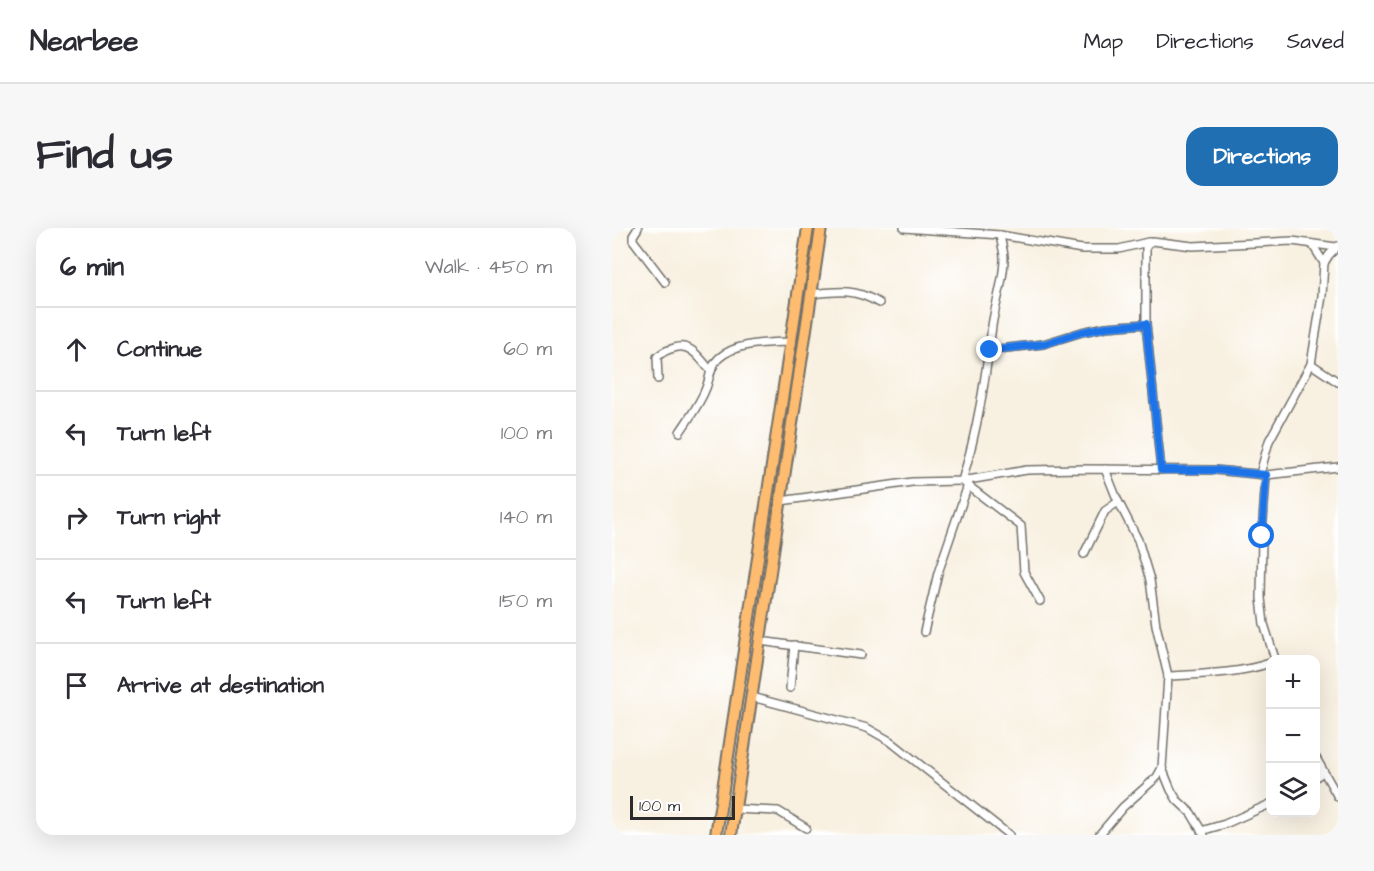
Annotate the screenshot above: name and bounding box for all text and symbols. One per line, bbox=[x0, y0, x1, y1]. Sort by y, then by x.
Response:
text: Nearbee bbox=[30, 22, 138, 61]
text: Map bbox=[1083, 27, 1123, 56]
text: Directions bbox=[1156, 27, 1254, 56]
text: Saved bbox=[1287, 27, 1344, 56]
text: Find us bbox=[36, 127, 173, 185]
button: Directions bbox=[1186, 127, 1338, 186]
text: 6 min bbox=[60, 249, 124, 285]
text: Walk · 450 m bbox=[425, 253, 552, 281]
icon: ahead bbox=[60, 333, 93, 366]
text: Continue bbox=[117, 334, 202, 365]
text: 60 m bbox=[503, 335, 552, 363]
route end bbox=[976, 336, 1002, 362]
icon: left bbox=[60, 417, 93, 450]
text: Turn left bbox=[117, 418, 211, 449]
text: 100 m bbox=[501, 419, 552, 447]
icon: right bbox=[60, 501, 93, 534]
text: Turn right bbox=[117, 502, 220, 533]
text: 140 m bbox=[500, 503, 552, 531]
route start bbox=[1248, 522, 1274, 548]
icon: left bbox=[60, 585, 93, 618]
text: Turn left bbox=[117, 586, 211, 617]
text: 150 m bbox=[499, 587, 552, 615]
map controls bbox=[1266, 655, 1320, 817]
button: + bbox=[1266, 655, 1320, 709]
icon: arrive bbox=[60, 669, 93, 702]
text: Arrive at destination bbox=[117, 670, 324, 701]
button: − bbox=[1266, 709, 1320, 763]
button: layers bbox=[1266, 763, 1320, 817]
scale bar bbox=[630, 793, 735, 820]
text: 100 m bbox=[639, 795, 680, 817]

